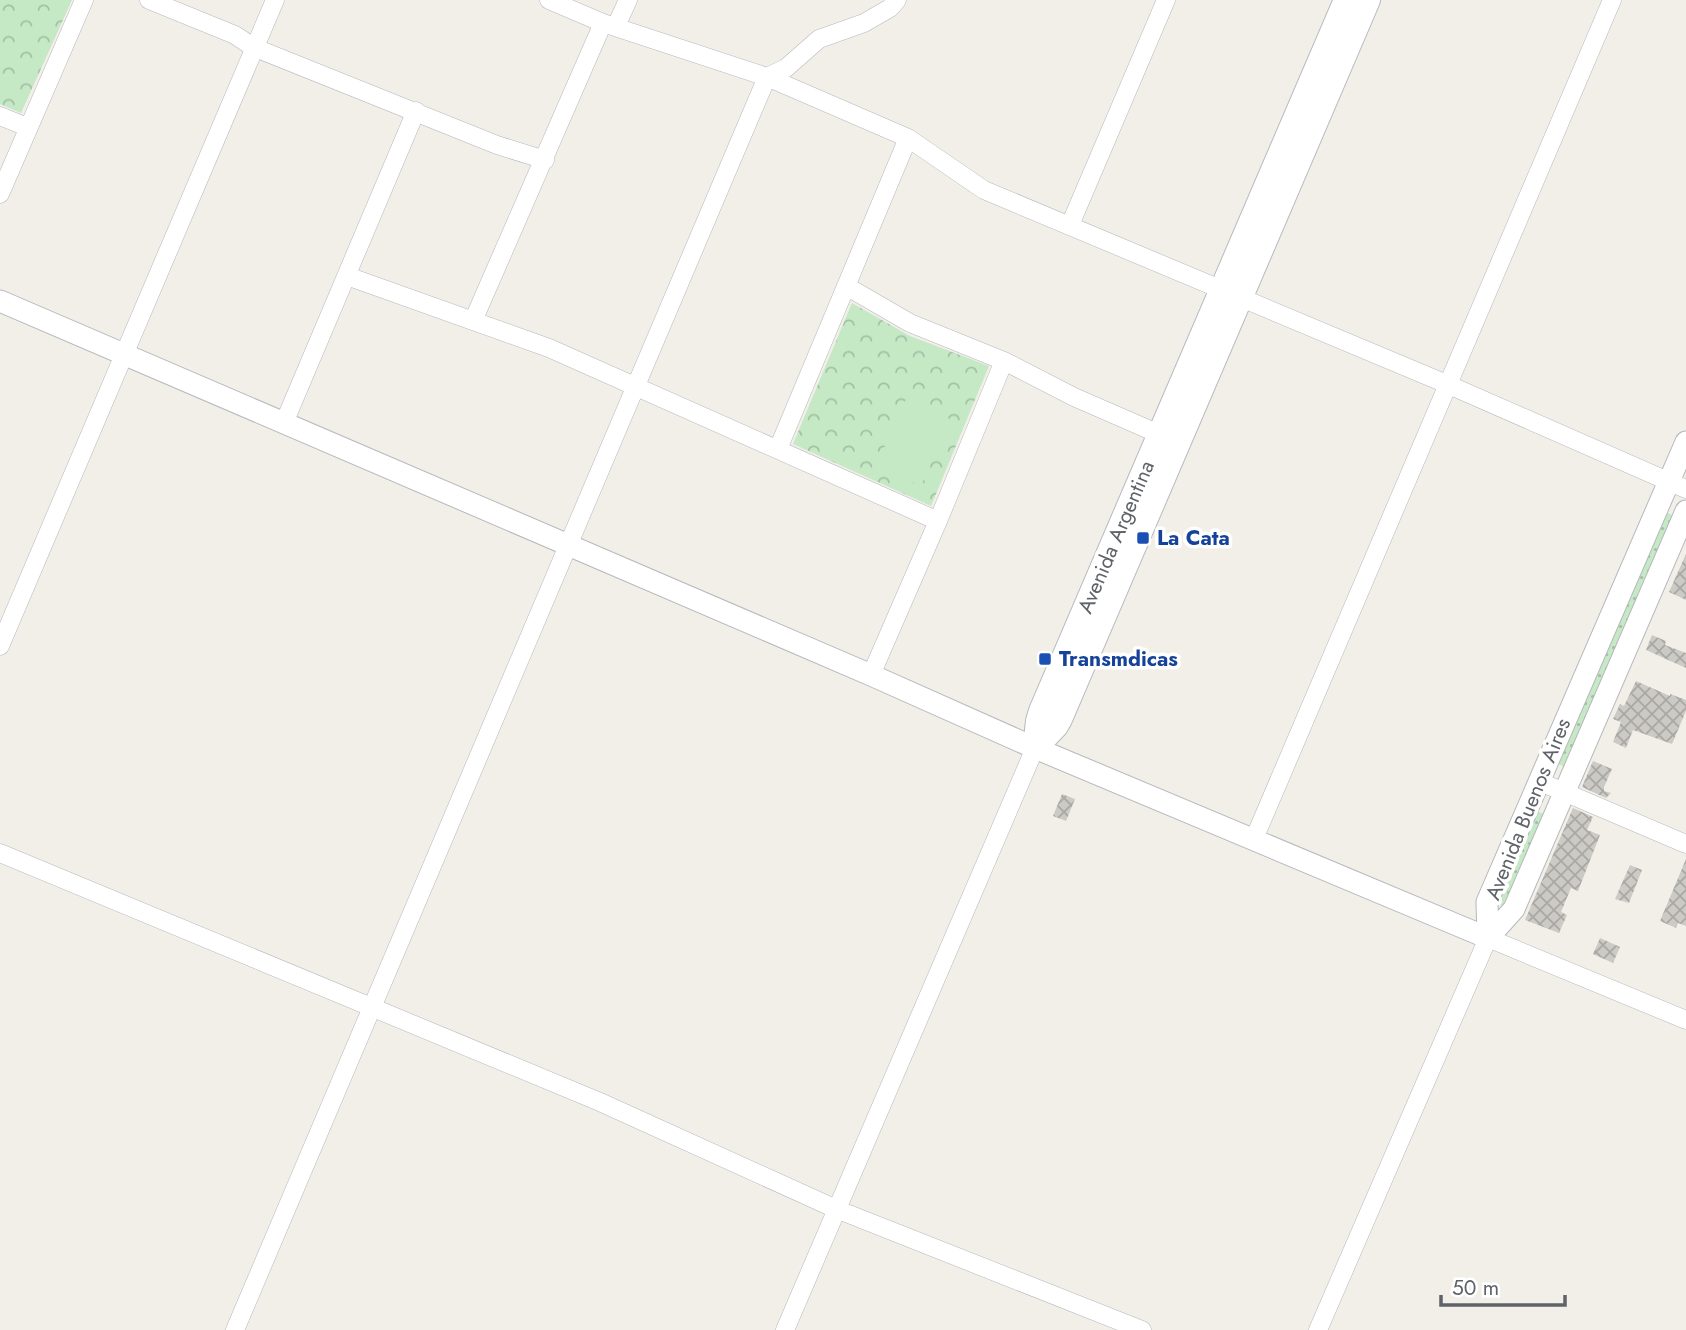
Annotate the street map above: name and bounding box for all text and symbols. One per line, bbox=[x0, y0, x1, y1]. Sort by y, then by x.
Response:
street label: Avenida Argentina bbox=[1070, 456, 1162, 618]
place label: La Cata bbox=[1157, 523, 1230, 553]
marker: La Cata bbox=[1135, 530, 1151, 546]
place label: Transmdicas bbox=[1059, 644, 1178, 674]
marker: Transmdicas bbox=[1037, 651, 1053, 667]
street label: Avenida Buenos Aires bbox=[1478, 714, 1578, 904]
scale bar bbox=[1441, 1264, 1565, 1308]
text: 50 m bbox=[1452, 1273, 1499, 1303]

